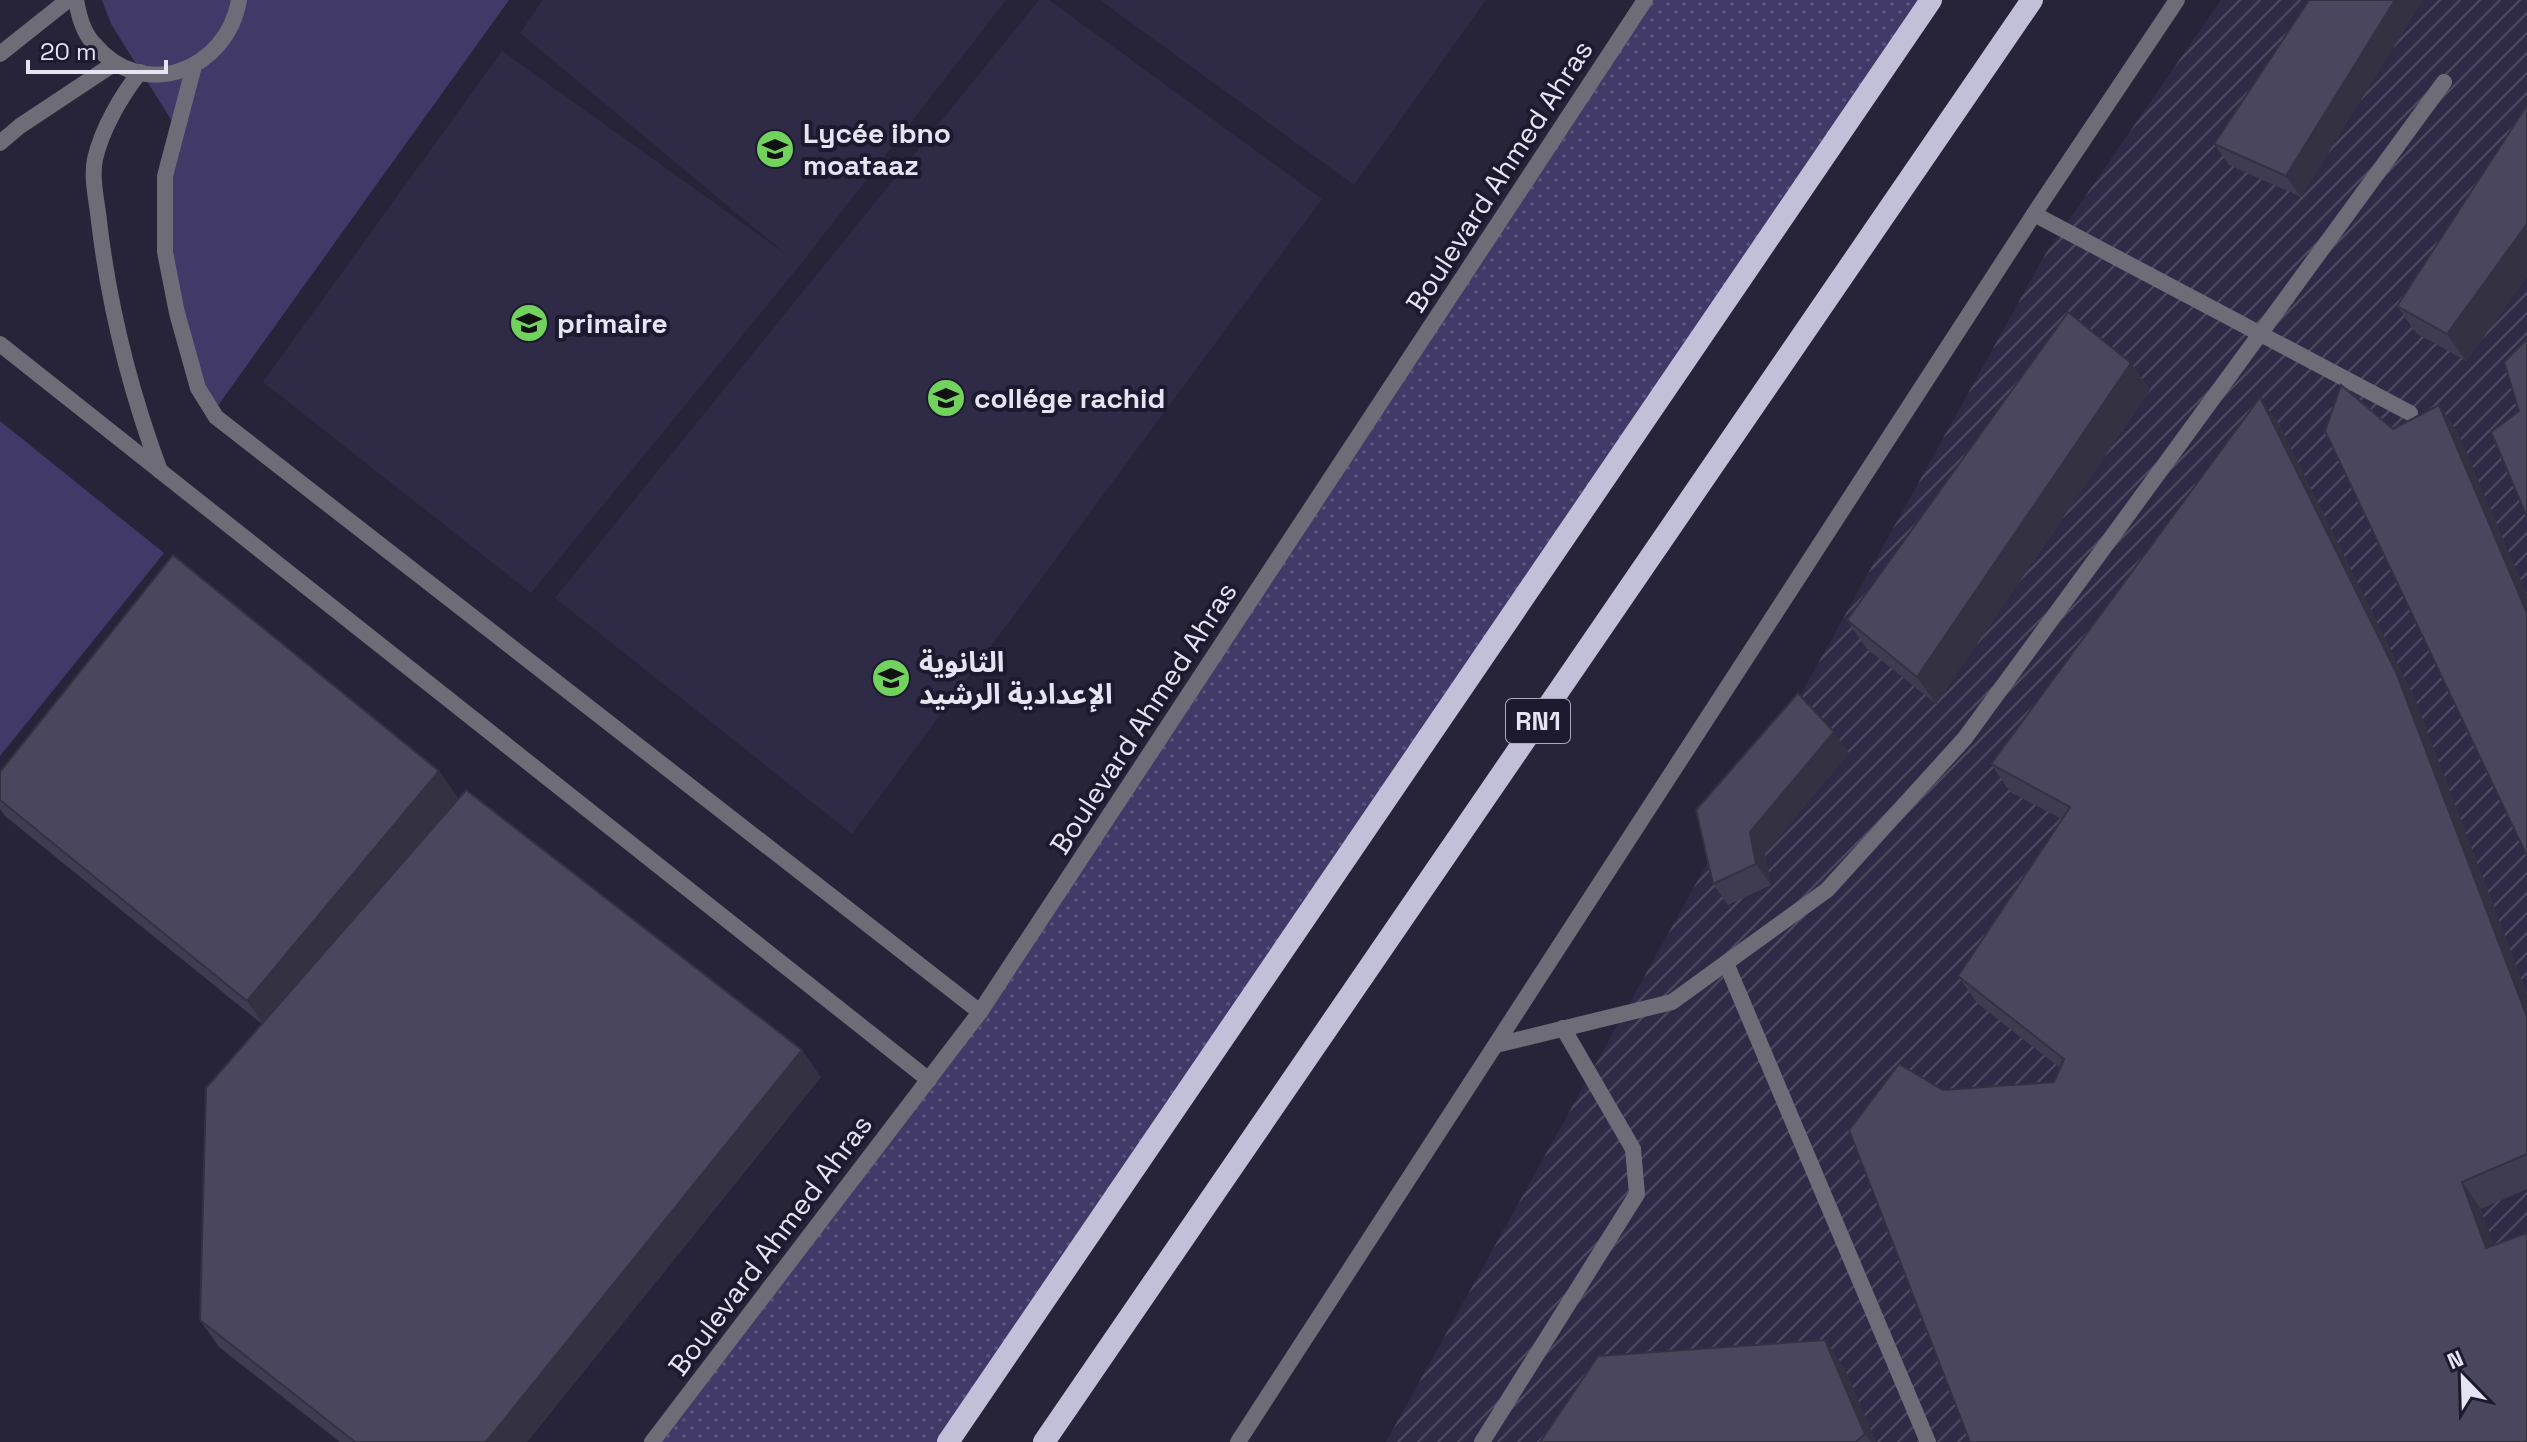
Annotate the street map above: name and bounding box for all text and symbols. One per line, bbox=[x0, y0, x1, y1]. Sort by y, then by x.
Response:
scale bar bbox=[28, 24, 166, 74]
street label: Boulevard Ahmed Ahras bbox=[1397, 33, 1601, 319]
text: 20 m bbox=[40, 36, 97, 67]
place label: Lycée ibno moataaz bbox=[803, 115, 951, 183]
school or university icon: Lycée ibno moataaz bbox=[754, 128, 796, 170]
school or university icon: primaire bbox=[508, 302, 550, 344]
place label: primaire bbox=[557, 305, 668, 341]
school or university icon: collége rachid bbox=[925, 377, 967, 419]
place label: collége rachid bbox=[974, 380, 1165, 416]
street label: Boulevard Ahmed Ahras bbox=[1041, 575, 1245, 861]
place label: الثانوية الإعدادية الرشيد bbox=[919, 644, 1113, 713]
school or university icon: الثانوية الإعدادية الرشيد bbox=[870, 657, 912, 699]
road number: RN1 bbox=[1506, 699, 1570, 743]
street label: Boulevard Ahmed Ahras bbox=[660, 1107, 880, 1383]
north arrow bbox=[2423, 1338, 2503, 1418]
text: N bbox=[2443, 1344, 2467, 1375]

